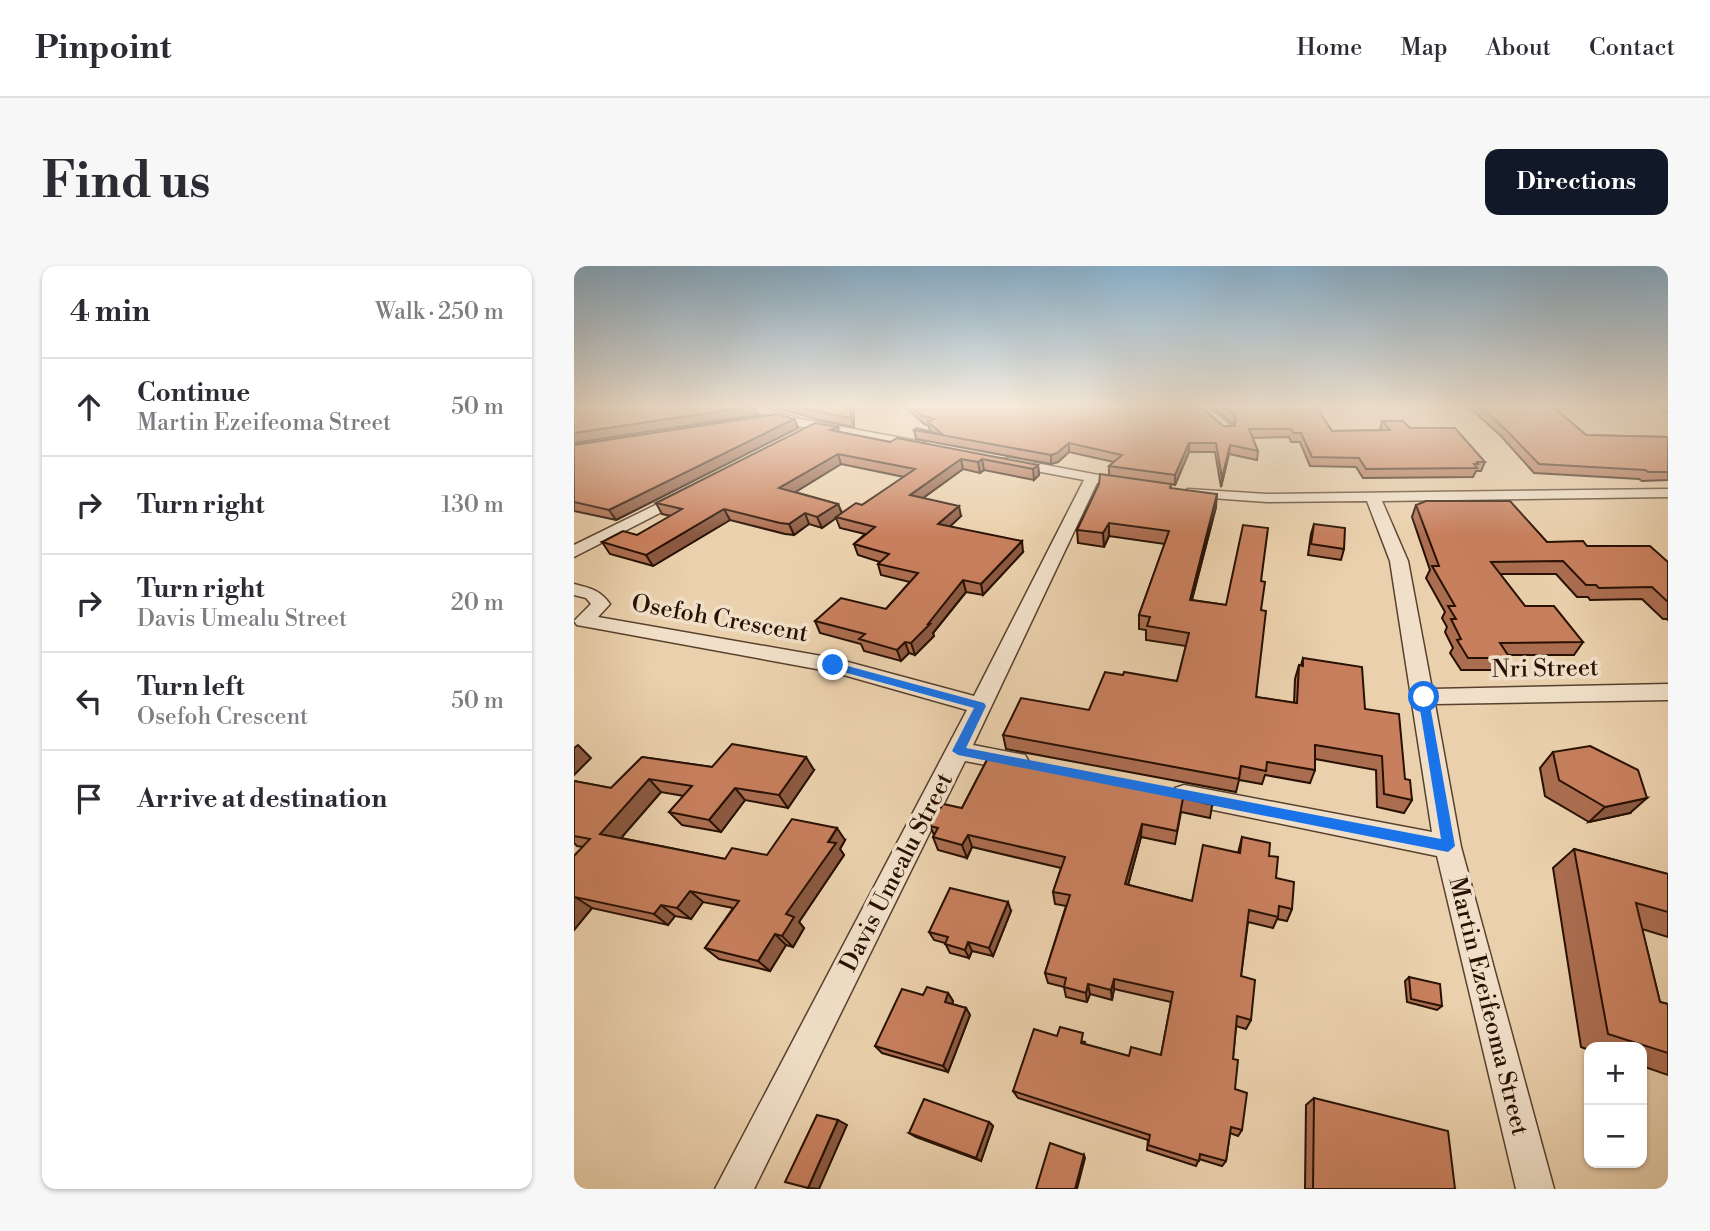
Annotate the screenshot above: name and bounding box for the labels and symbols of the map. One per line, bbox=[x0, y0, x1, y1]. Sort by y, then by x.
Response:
street label: Osefoh Crescent bbox=[629, 589, 811, 649]
route end bbox=[817, 649, 848, 680]
street label: Nri Street bbox=[1491, 653, 1599, 685]
route start bbox=[1408, 681, 1439, 712]
street label: Davis Umealu Street bbox=[834, 768, 960, 977]
street label: Martin Ezeifeoma Street bbox=[1441, 874, 1535, 1139]

